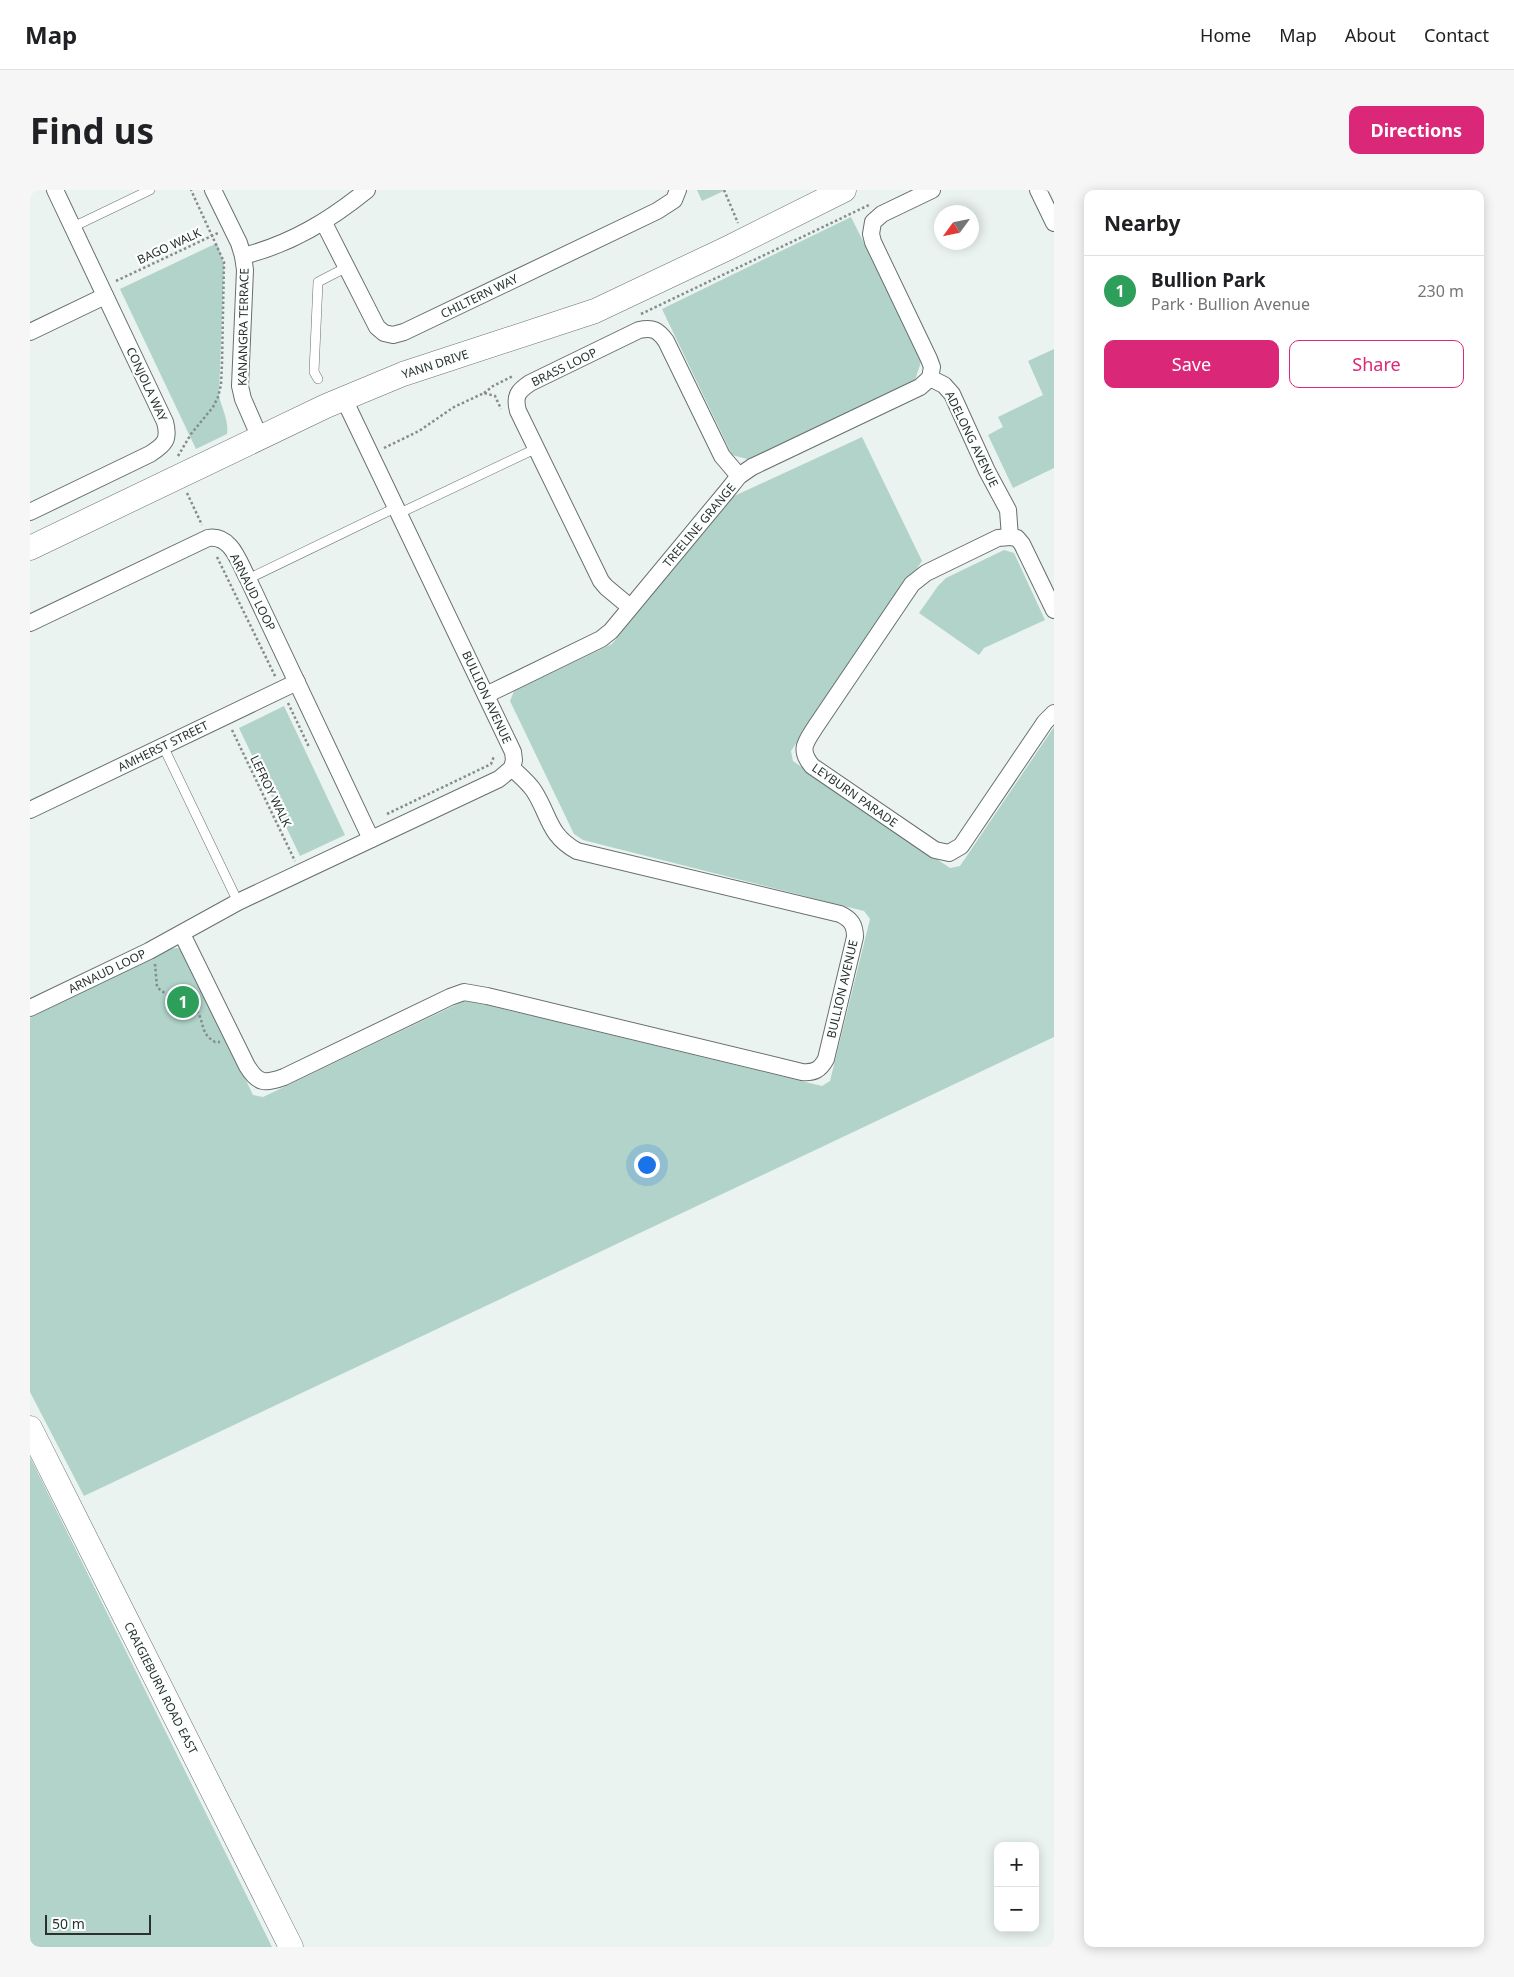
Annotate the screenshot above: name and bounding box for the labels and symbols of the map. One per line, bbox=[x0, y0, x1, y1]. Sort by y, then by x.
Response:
north arrow bbox=[934, 205, 979, 250]
street label: BAGO WALK bbox=[134, 224, 204, 268]
street label: KANANGRA TERRACE bbox=[233, 268, 253, 386]
street label: CHILTERN WAY bbox=[437, 270, 521, 322]
street label: CONJOLA WAY bbox=[122, 344, 172, 424]
street label: BRASS LOOP bbox=[528, 344, 600, 390]
street label: YANN DRIVE bbox=[399, 345, 471, 383]
street label: ADELONG AVENUE bbox=[941, 388, 1003, 490]
street label: TREELINE GRANGE bbox=[659, 479, 739, 571]
street label: ARNAUD LOOP bbox=[226, 550, 280, 634]
street label: BULLION AVENUE bbox=[458, 648, 516, 746]
street label: AMHERST STREET bbox=[115, 717, 211, 775]
street label: LEFROY WALK bbox=[246, 752, 296, 830]
street label: LEYBURN PARADE bbox=[809, 759, 901, 831]
street label: BULLION AVENUE bbox=[822, 938, 862, 1040]
street label: ARNAUD LOOP bbox=[65, 945, 149, 997]
pin: 1 bbox=[167, 983, 199, 1021]
your location bbox=[634, 1152, 660, 1178]
street label: CRAIGIEBURN ROAD EAST bbox=[120, 1619, 202, 1757]
scale bar bbox=[45, 1912, 151, 1935]

